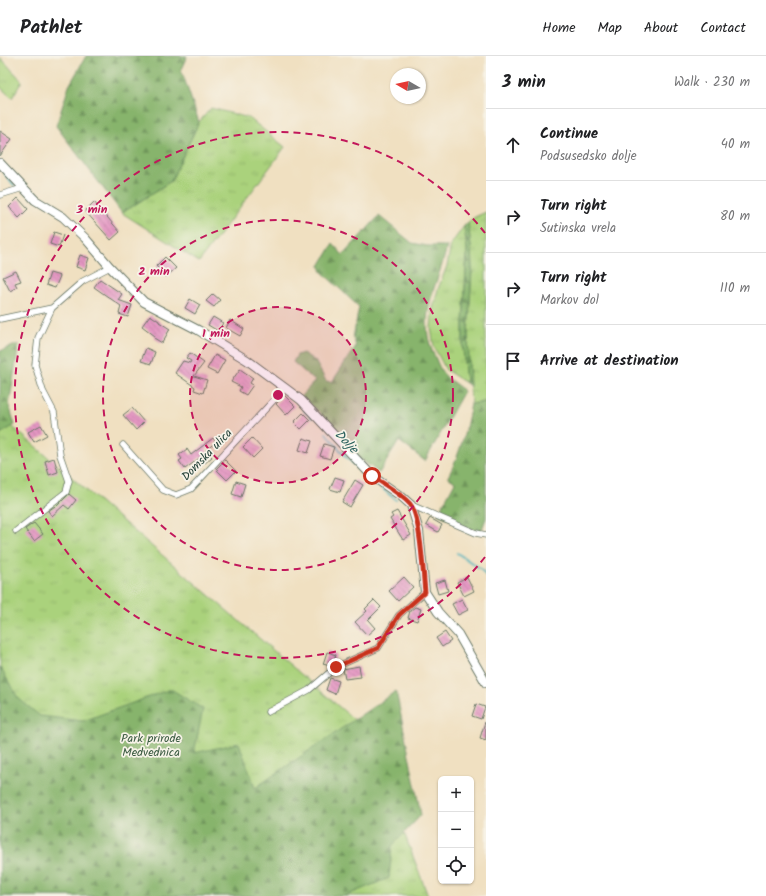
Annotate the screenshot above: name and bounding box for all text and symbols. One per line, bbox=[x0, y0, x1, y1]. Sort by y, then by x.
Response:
text: Pathlet bbox=[20, 13, 82, 43]
text: Home bbox=[542, 17, 576, 39]
text: Map bbox=[598, 17, 622, 39]
text: About bbox=[644, 17, 678, 39]
text: Contact bbox=[700, 17, 746, 39]
north arrow bbox=[390, 68, 426, 104]
text: 3 min bbox=[502, 69, 546, 96]
text: Walk · 230 m bbox=[674, 72, 750, 93]
text: Continue bbox=[540, 122, 598, 146]
icon: ahead bbox=[502, 134, 524, 156]
text: 40 m bbox=[721, 134, 750, 155]
text: Podsusedsko dolje bbox=[540, 146, 637, 167]
text: Turn right bbox=[540, 194, 607, 218]
text: 3 min bbox=[76, 200, 108, 219]
icon: right bbox=[502, 206, 524, 228]
text: 80 m bbox=[720, 206, 750, 227]
text: Sutinska vrela bbox=[540, 218, 616, 239]
text: 2 min bbox=[138, 262, 170, 281]
text: Turn right bbox=[540, 266, 607, 290]
icon: right bbox=[502, 278, 524, 300]
text: 110 m bbox=[720, 278, 750, 299]
text: Markov dol bbox=[540, 290, 599, 311]
text: 1 min bbox=[202, 324, 230, 343]
text: Arrive at destination bbox=[540, 349, 679, 373]
icon: arrive bbox=[502, 350, 524, 372]
centre of rings bbox=[271, 388, 285, 402]
street label: Domska ulica bbox=[177, 424, 237, 486]
water label: Dolje bbox=[329, 425, 364, 460]
route start bbox=[363, 467, 381, 485]
route end bbox=[327, 658, 345, 676]
park label: Park prirode Medvednica bbox=[121, 729, 182, 762]
map controls bbox=[438, 776, 474, 884]
button: + bbox=[438, 776, 474, 812]
button: − bbox=[438, 812, 474, 848]
button: locate bbox=[438, 848, 474, 884]

